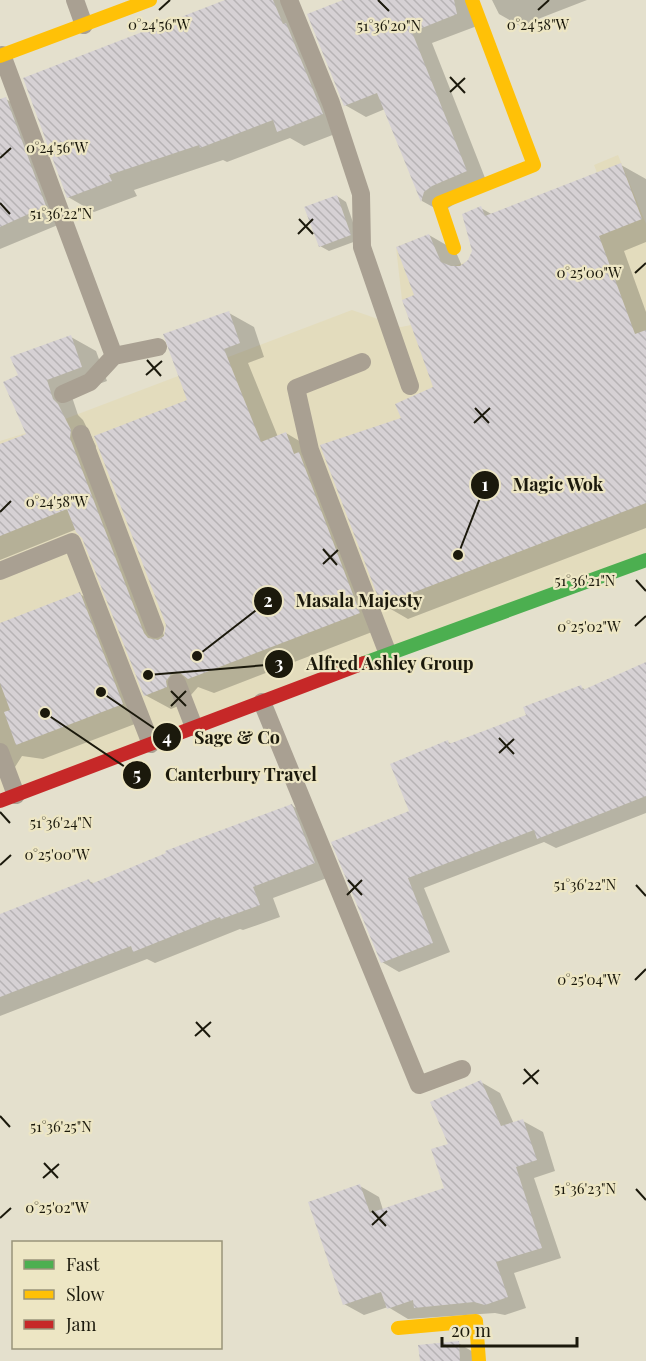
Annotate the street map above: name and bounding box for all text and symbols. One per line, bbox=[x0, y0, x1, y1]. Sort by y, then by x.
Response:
text: 0°24'56"W bbox=[128, 14, 190, 34]
text: 0°24'58"W bbox=[507, 14, 570, 34]
text: 51°36'20"N bbox=[357, 15, 422, 35]
text: 0°24'56"W bbox=[26, 137, 88, 157]
text: 51°36'22"N bbox=[30, 203, 93, 223]
text: 0°25'00"W bbox=[556, 262, 622, 282]
callout: Magic Wok bbox=[470, 467, 615, 503]
text: 1 bbox=[482, 472, 489, 496]
text: Magic Wok bbox=[513, 472, 604, 496]
text: 0°24'58"W bbox=[26, 491, 89, 511]
text: 51°36'21"N bbox=[555, 570, 616, 590]
callout: Masala Majesty bbox=[253, 583, 434, 619]
text: 2 bbox=[263, 588, 273, 612]
text: Masala Majesty bbox=[296, 588, 423, 612]
text: 0°25'02"W bbox=[557, 616, 621, 636]
callout: Alfred Ashley Group bbox=[264, 646, 486, 682]
text: 3 bbox=[275, 651, 284, 675]
text: Alfred Ashley Group bbox=[305, 651, 474, 675]
callout: Sage & Co bbox=[152, 719, 292, 755]
text: 4 bbox=[162, 725, 172, 749]
text: Sage & Co bbox=[194, 725, 280, 749]
callout: Canterbury Travel bbox=[122, 757, 329, 793]
text: 5 bbox=[133, 762, 141, 786]
text: Canterbury Travel bbox=[165, 762, 317, 786]
text: 51°36'24"N bbox=[30, 812, 93, 832]
text: 0°25'00"W bbox=[24, 844, 90, 864]
text: 51°36'22"N bbox=[554, 874, 617, 894]
text: 0°25'04"W bbox=[557, 969, 621, 989]
text: 51°36'25"N bbox=[30, 1116, 92, 1136]
text: 51°36'23"N bbox=[554, 1178, 616, 1198]
text: 0°25'02"W bbox=[25, 1197, 89, 1217]
legend bbox=[12, 1241, 222, 1349]
text: Fast bbox=[66, 1252, 100, 1276]
text: Slow bbox=[66, 1282, 104, 1306]
scale bar bbox=[442, 1310, 577, 1348]
text: Jam bbox=[65, 1312, 96, 1336]
text: 20 m bbox=[451, 1318, 491, 1342]

